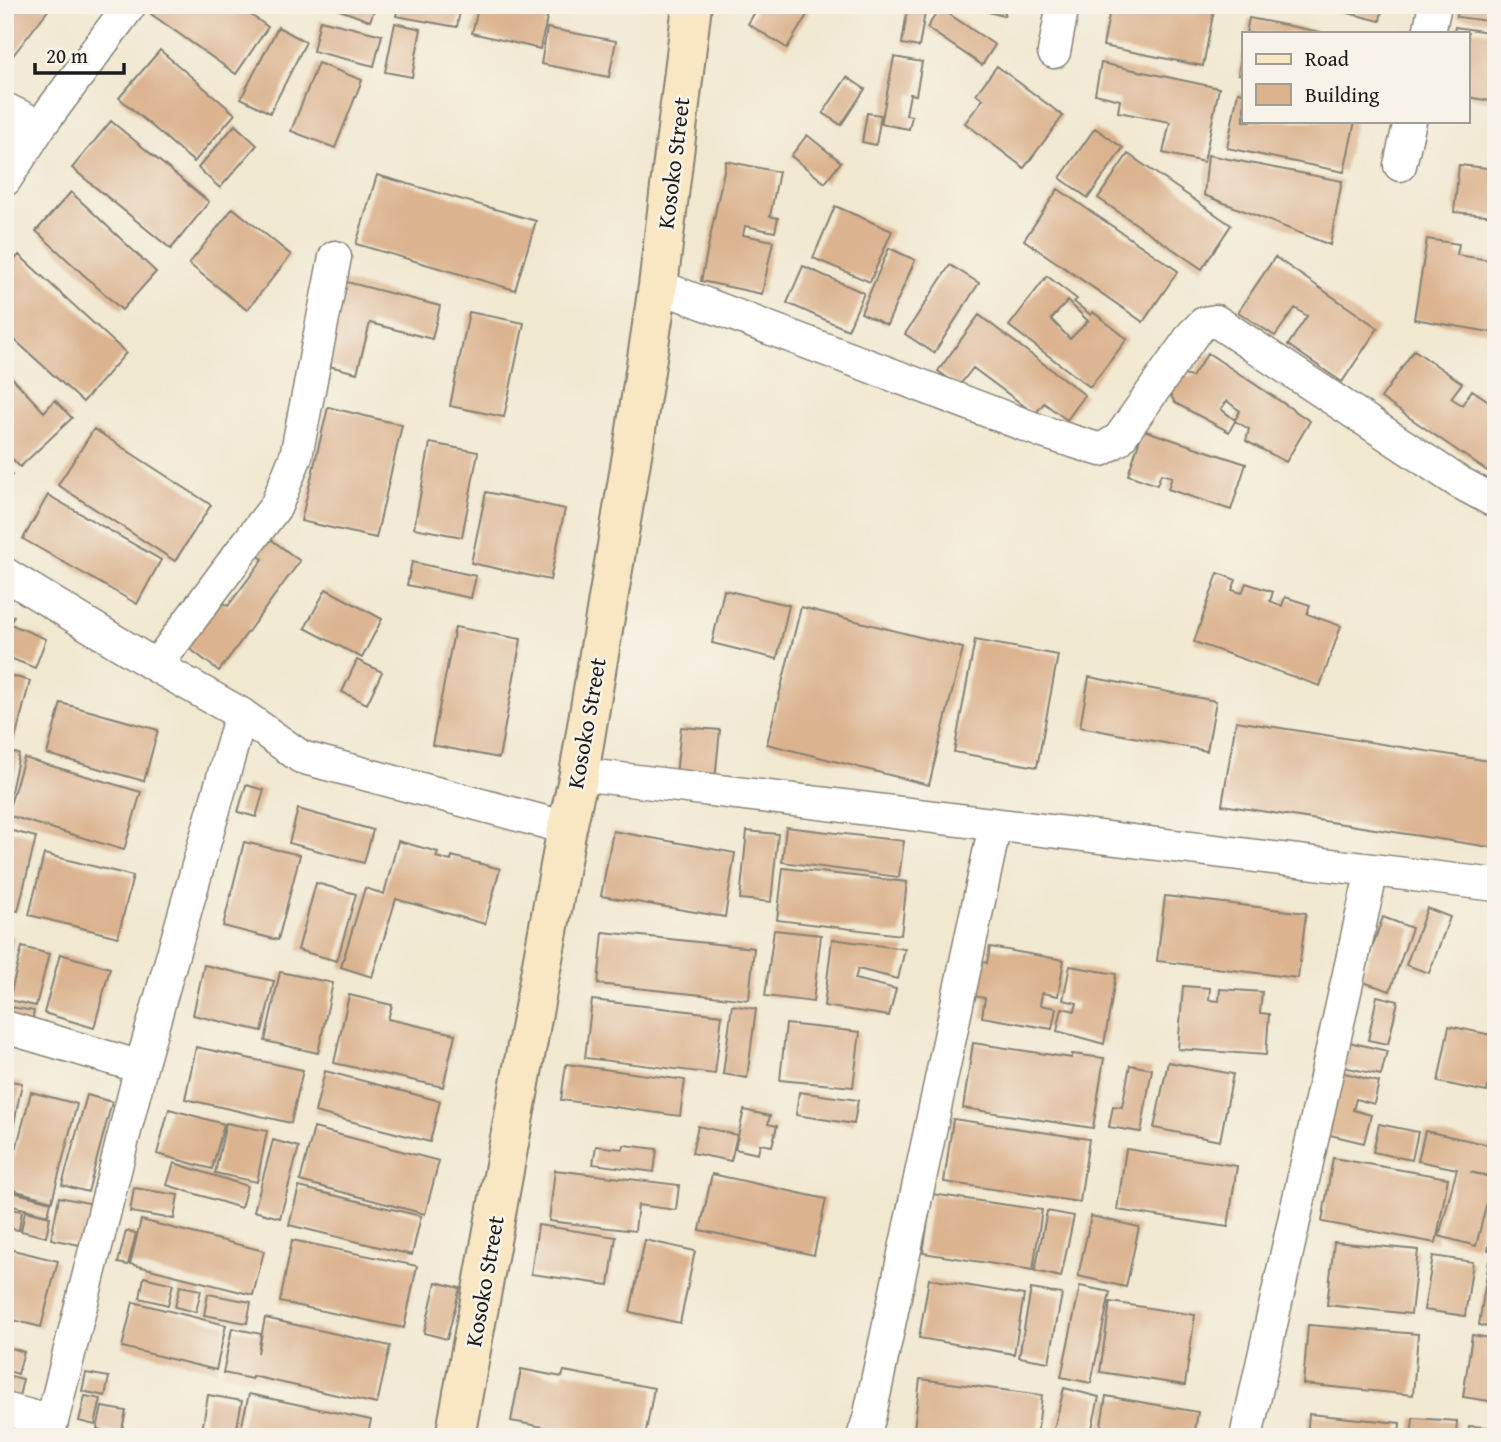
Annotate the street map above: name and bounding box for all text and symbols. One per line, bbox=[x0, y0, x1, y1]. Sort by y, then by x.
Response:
scale bar bbox=[35, 32, 124, 76]
legend bbox=[1242, 32, 1470, 122]
text: 20 m bbox=[46, 40, 88, 71]
text: Road bbox=[1305, 43, 1350, 74]
text: Building bbox=[1305, 79, 1380, 110]
street label: Kosoko Street bbox=[649, 95, 697, 231]
street label: Kosoko Street bbox=[558, 655, 614, 791]
street label: Kosoko Street bbox=[456, 1213, 512, 1349]

